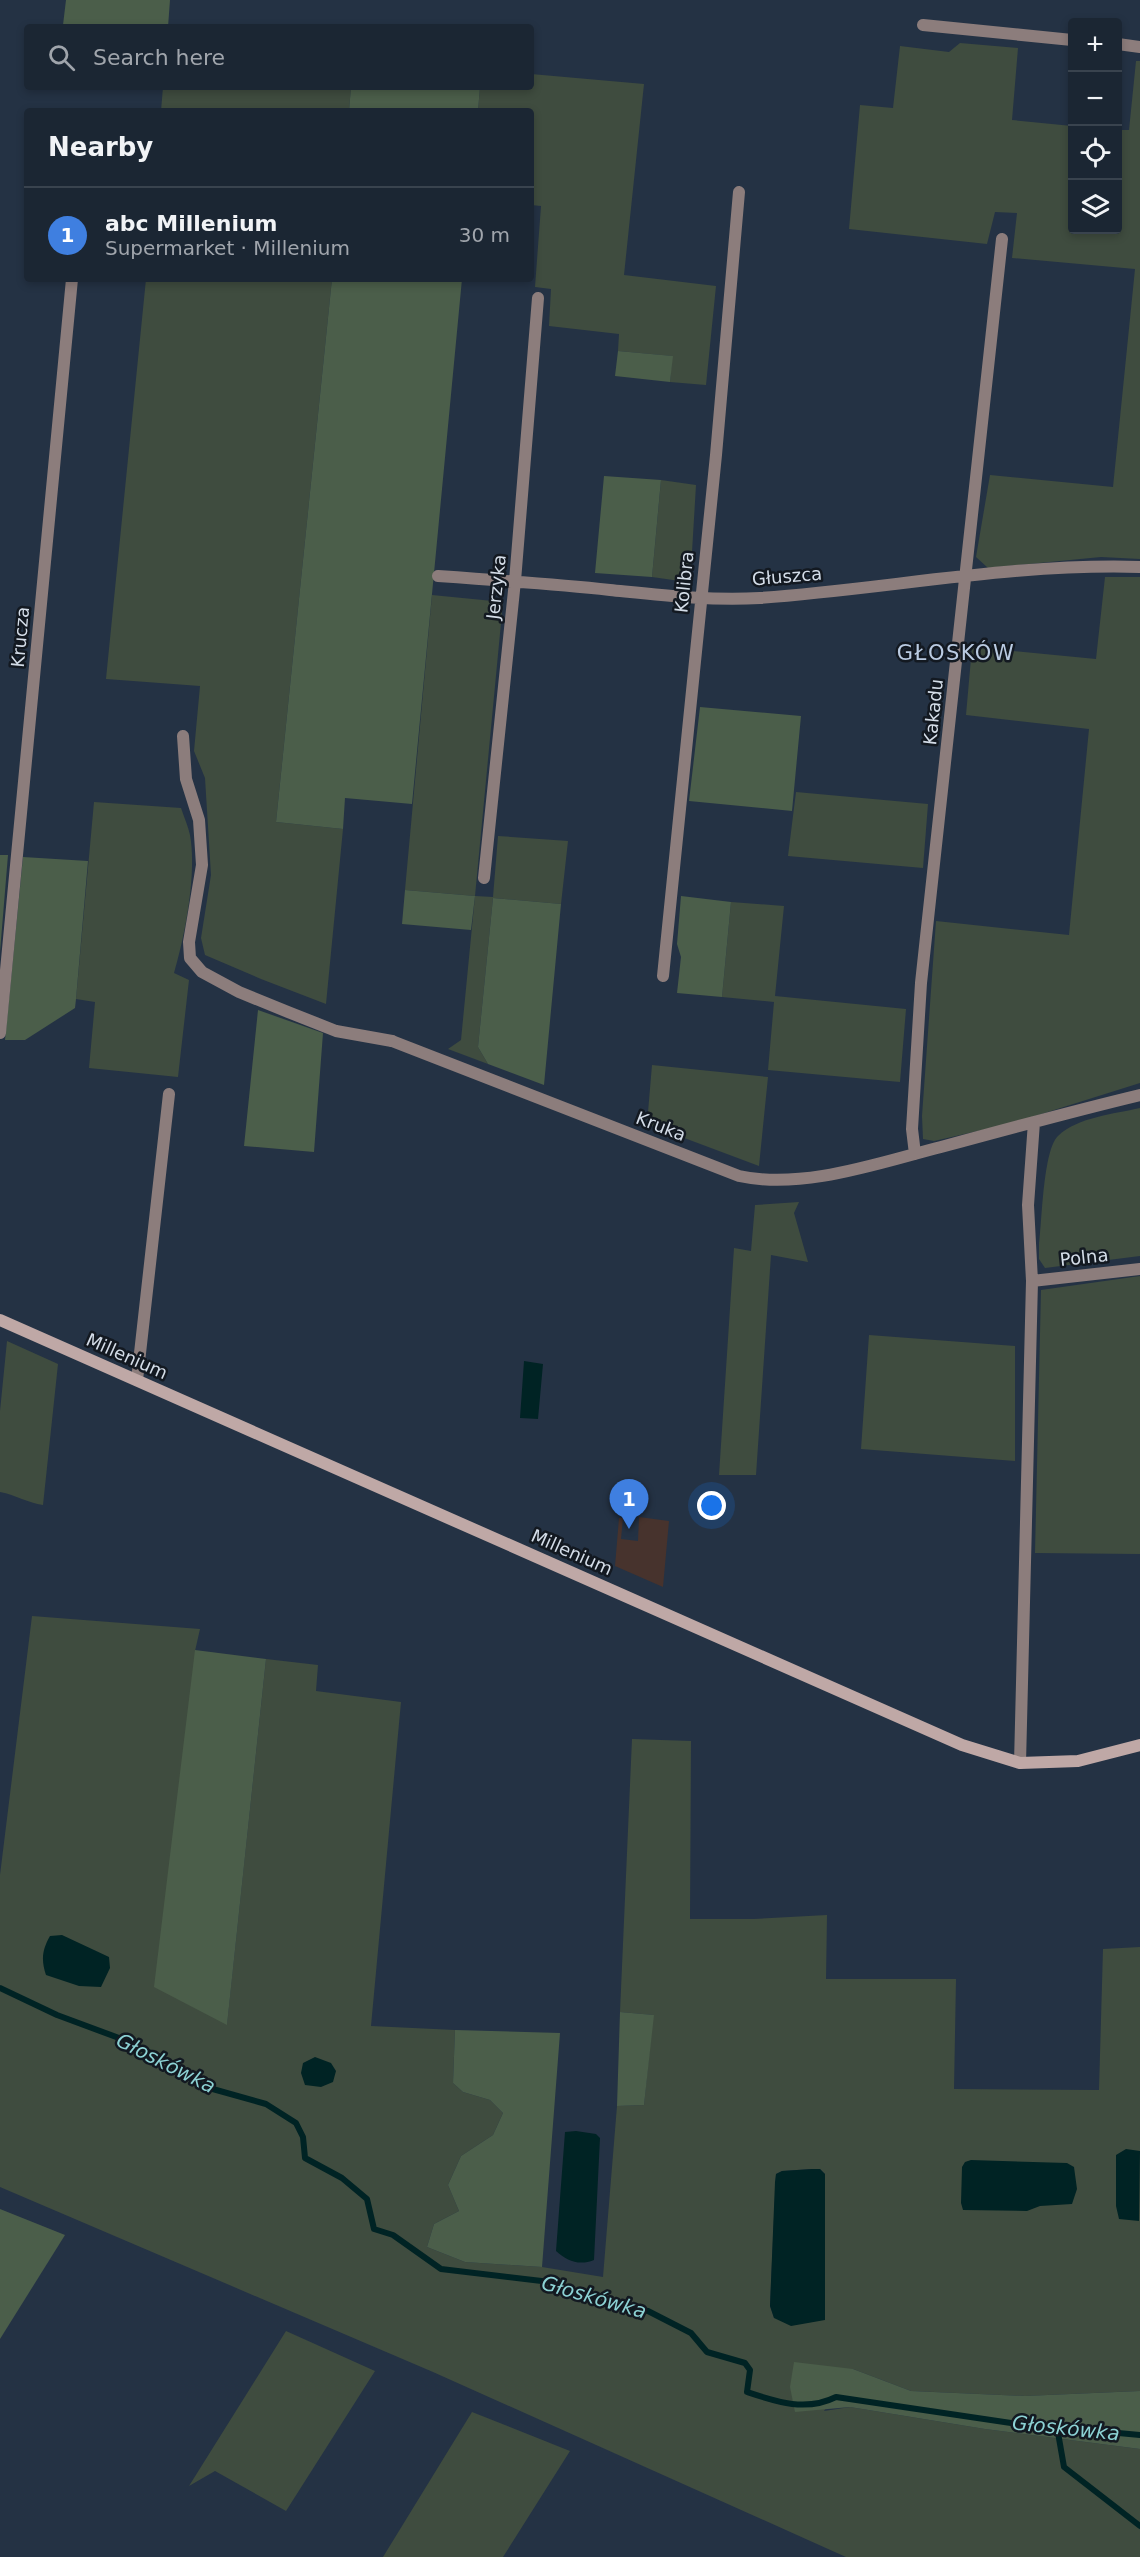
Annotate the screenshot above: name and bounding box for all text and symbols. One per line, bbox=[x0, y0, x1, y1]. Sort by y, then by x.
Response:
map controls bbox=[1068, 18, 1122, 234]
button: + bbox=[1068, 18, 1122, 72]
search box bbox=[24, 24, 534, 90]
icon: search bbox=[45, 41, 78, 74]
text: Search here bbox=[93, 45, 225, 70]
button: − bbox=[1068, 72, 1122, 126]
button: locate bbox=[1068, 126, 1122, 180]
text: Nearby bbox=[48, 132, 153, 162]
button: layers bbox=[1068, 180, 1122, 234]
text: abc Millenium bbox=[105, 211, 278, 236]
text: 1 bbox=[61, 223, 74, 247]
text: 30 m bbox=[459, 223, 510, 247]
text: Supermarket · Millenium bbox=[105, 236, 350, 260]
street label: Kolibra bbox=[670, 550, 698, 614]
street label: Jerzyka bbox=[482, 554, 510, 621]
street label: Głuszca bbox=[751, 562, 823, 590]
street label: Krucza bbox=[7, 606, 33, 668]
district label: GŁOSKÓW bbox=[897, 640, 1015, 665]
street label: Kakadu bbox=[919, 678, 947, 746]
street label: Kruka bbox=[633, 1107, 689, 1145]
street label: Polna bbox=[1059, 1244, 1109, 1270]
street label: Millenium bbox=[83, 1329, 171, 1383]
pin: 1 bbox=[610, 1480, 648, 1529]
your location bbox=[697, 1491, 726, 1520]
street label: Millenium bbox=[528, 1525, 616, 1579]
water label: Głoskówka bbox=[112, 2028, 220, 2098]
water label: Głoskówka bbox=[539, 2271, 649, 2323]
water label: Głoskówka bbox=[1011, 2410, 1121, 2446]

